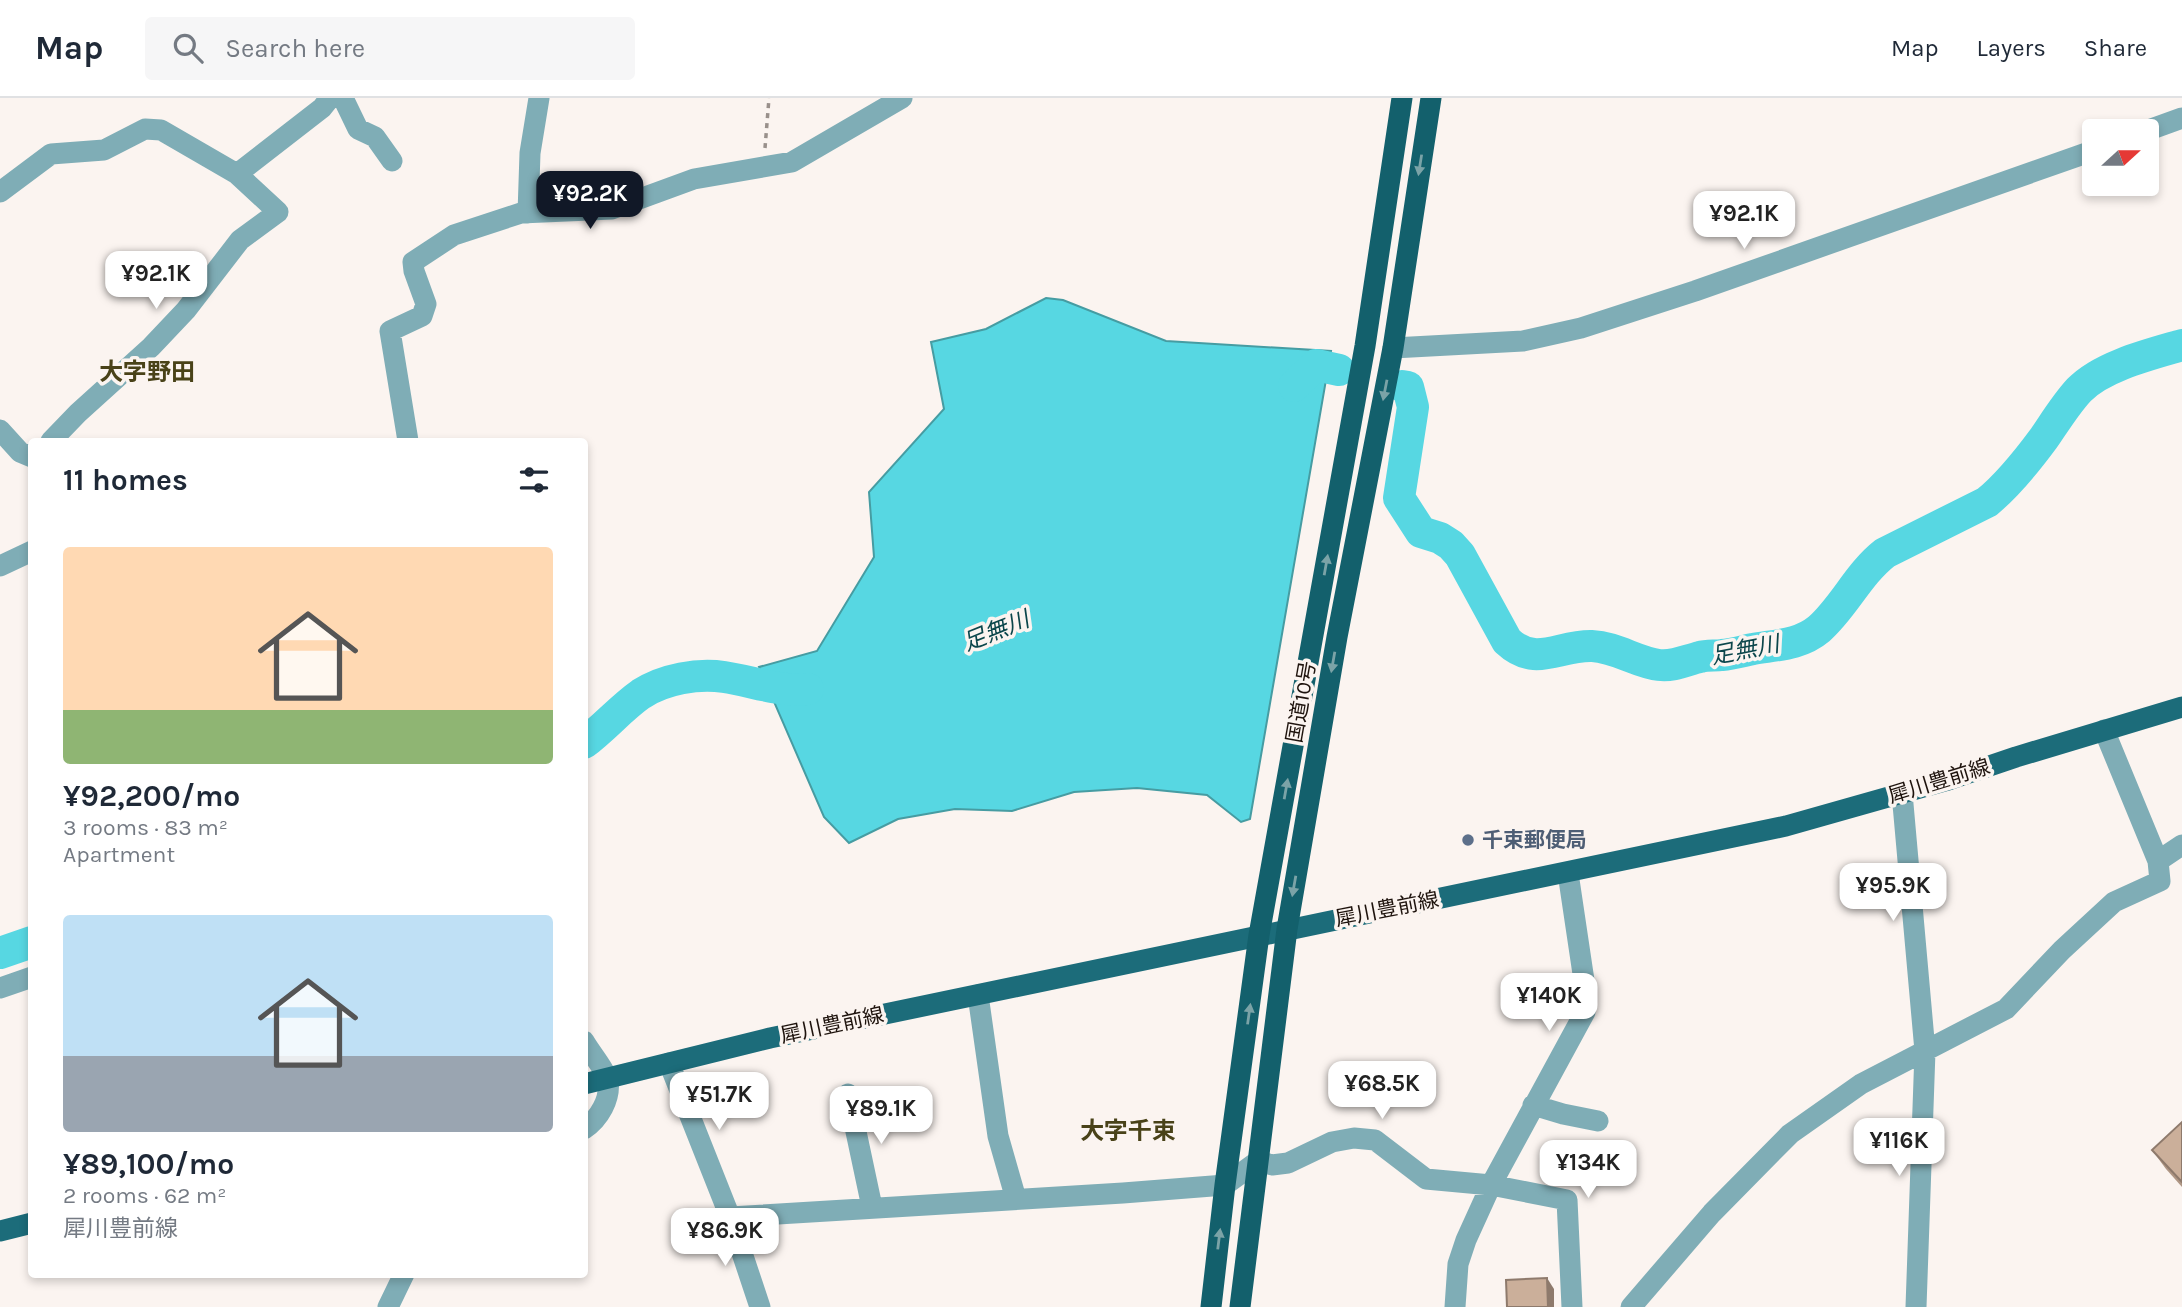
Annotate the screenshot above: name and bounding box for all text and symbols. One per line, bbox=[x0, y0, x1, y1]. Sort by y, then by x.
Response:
search box bbox=[145, 17, 635, 80]
text: Map bbox=[35, 29, 103, 67]
icon: search bbox=[169, 29, 207, 67]
text: Search here bbox=[225, 33, 365, 64]
text: Map bbox=[1891, 34, 1939, 62]
text: Layers bbox=[1977, 34, 2046, 62]
text: Share bbox=[2084, 34, 2147, 62]
north arrow bbox=[2082, 119, 2160, 196]
map controls bbox=[2082, 119, 2159, 196]
one-way arrow bbox=[1414, 154, 1425, 176]
pin: ¥92.2K bbox=[533, 172, 647, 231]
text: ¥92.2K bbox=[552, 180, 628, 207]
pin: ¥92.1K bbox=[1687, 192, 1801, 251]
text: ¥92.1K bbox=[1709, 200, 1779, 227]
pin: ¥92.1K bbox=[99, 252, 213, 311]
text: ¥92.1K bbox=[121, 260, 191, 287]
district label: 大字野田 bbox=[99, 358, 195, 386]
one-way arrow bbox=[1379, 379, 1390, 401]
icon: filters bbox=[515, 461, 553, 499]
text: 11 homes bbox=[63, 462, 188, 498]
one-way arrow bbox=[1321, 554, 1332, 576]
icon: home bbox=[245, 593, 371, 719]
water label: 足無川 bbox=[959, 604, 1036, 656]
water label: 足無川 bbox=[1709, 630, 1784, 670]
one-way arrow bbox=[1327, 651, 1338, 673]
street label: 国道10号 bbox=[1282, 659, 1320, 745]
street label: 犀川豊前線 bbox=[1885, 754, 1993, 808]
text: ¥92,200/mo bbox=[63, 778, 240, 814]
one-way arrow bbox=[1281, 778, 1292, 800]
text: 3 rooms · 83 m² bbox=[63, 814, 228, 841]
place label: 千束郵便局 bbox=[1482, 828, 1587, 852]
marker: 千束郵便局 bbox=[1460, 832, 1476, 848]
text: Apartment bbox=[63, 841, 175, 868]
pin: ¥95.9K bbox=[1836, 864, 1950, 923]
text: ¥95.9K bbox=[1856, 872, 1930, 899]
one-way arrow bbox=[1288, 875, 1299, 897]
street label: 犀川豊前線 bbox=[1333, 887, 1441, 931]
icon: home bbox=[245, 960, 371, 1086]
pin: ¥140K bbox=[1500, 974, 1598, 1033]
text: ¥140K bbox=[1517, 982, 1581, 1009]
street label: 犀川豊前線 bbox=[778, 1002, 886, 1048]
one-way arrow bbox=[1243, 1003, 1254, 1025]
pin: ¥68.5K bbox=[1325, 1062, 1439, 1121]
text: ¥68.5K bbox=[1344, 1070, 1420, 1097]
pin: ¥51.7K bbox=[662, 1072, 776, 1132]
text: ¥51.7K bbox=[686, 1081, 752, 1108]
pin: ¥89.1K bbox=[824, 1086, 938, 1146]
text: ¥89.1K bbox=[846, 1095, 916, 1122]
district label: 大字千束 bbox=[1080, 1117, 1176, 1145]
pin: ¥116K bbox=[1850, 1118, 1948, 1178]
text: ¥116K bbox=[1870, 1127, 1928, 1154]
pin: ¥134K bbox=[1539, 1140, 1637, 1200]
text: ¥89,100/mo bbox=[63, 1146, 234, 1182]
text: ¥134K bbox=[1556, 1149, 1620, 1176]
text: 2 rooms · 62 m² bbox=[63, 1182, 227, 1209]
pin: ¥86.9K bbox=[668, 1208, 782, 1268]
text: 犀川豊前線 bbox=[63, 1215, 178, 1242]
text: ¥86.9K bbox=[687, 1217, 763, 1244]
one-way arrow bbox=[1214, 1228, 1225, 1250]

